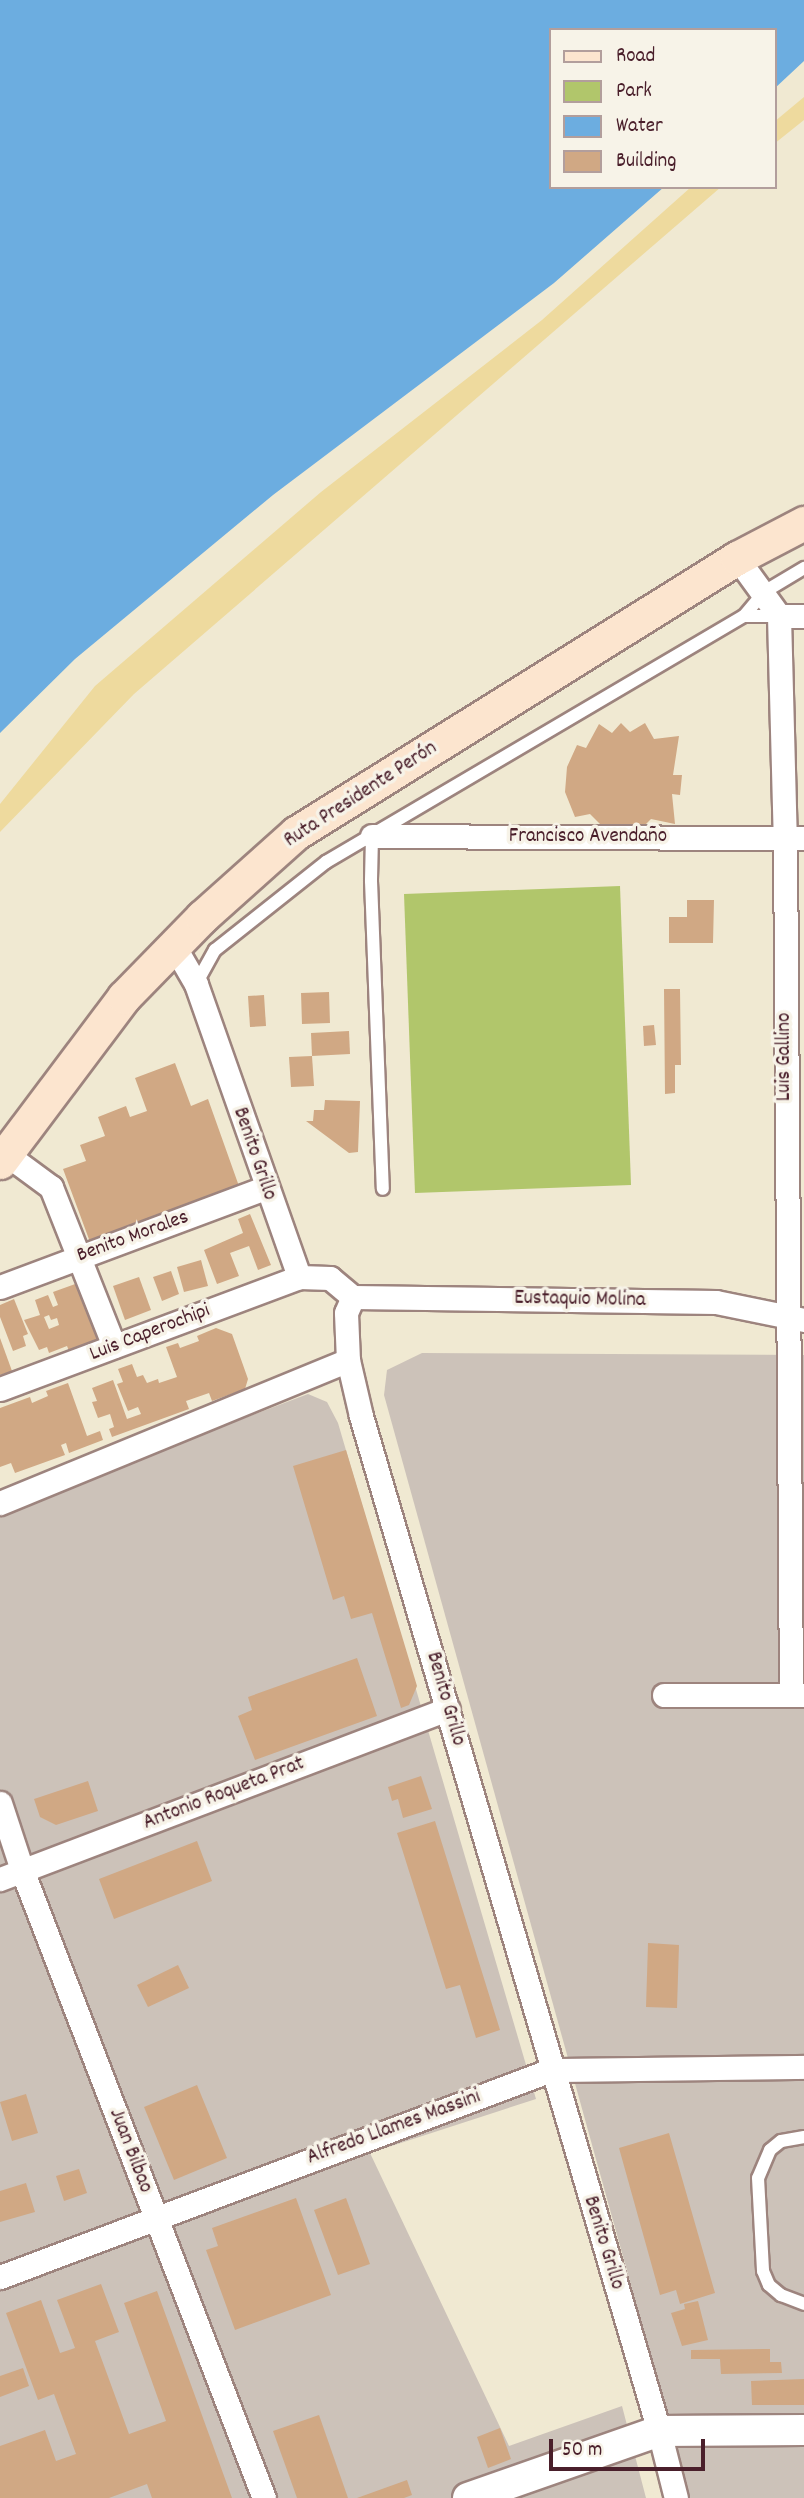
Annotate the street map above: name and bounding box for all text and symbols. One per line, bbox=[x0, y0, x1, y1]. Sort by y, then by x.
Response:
legend bbox=[548, 28, 776, 189]
text: Road bbox=[616, 42, 655, 72]
text: Park bbox=[616, 77, 652, 107]
text: Water bbox=[616, 112, 663, 142]
text: Building bbox=[616, 147, 676, 177]
street label: Ruta Presidente Perón bbox=[280, 736, 442, 854]
street label: Francisco Avendaño bbox=[509, 824, 667, 850]
street label: Luis Gallino bbox=[772, 1013, 798, 1101]
street label: Benito Grillo bbox=[226, 1104, 282, 1204]
street label: Benito Morales bbox=[74, 1205, 192, 1269]
street label: Eustaquio Molina bbox=[514, 1286, 646, 1314]
street label: Luis Caperochipi bbox=[86, 1299, 214, 1367]
street label: Benito Grillo bbox=[420, 1649, 470, 1749]
street label: Antonio Roqueta Prat bbox=[140, 1752, 308, 1836]
street label: Alfredo Llames Massini bbox=[304, 2085, 484, 2171]
street label: Juan Bilbao bbox=[102, 2105, 158, 2197]
street label: Benito Grillo bbox=[577, 2193, 629, 2293]
scale bar bbox=[552, 2424, 708, 2468]
text: 50 m bbox=[562, 2436, 602, 2466]

